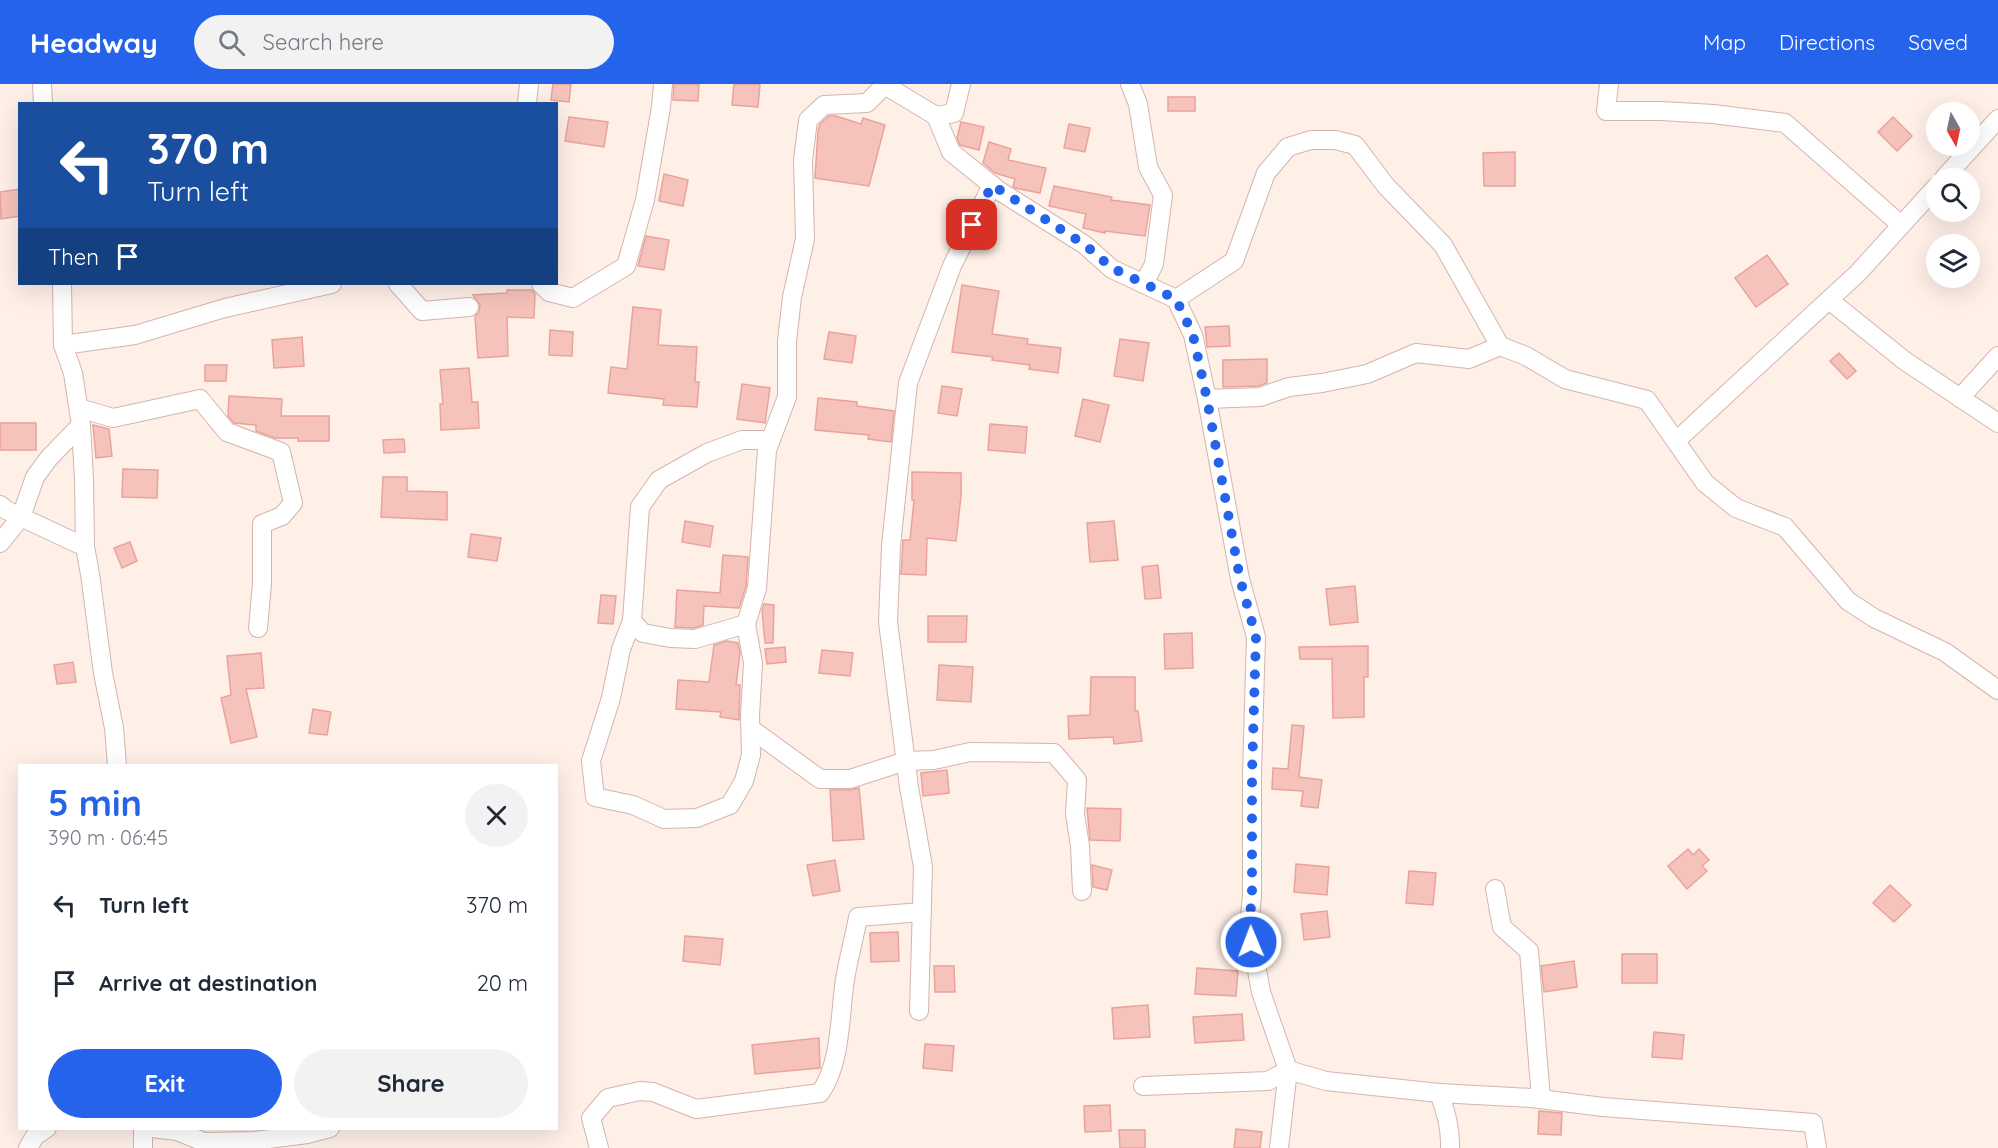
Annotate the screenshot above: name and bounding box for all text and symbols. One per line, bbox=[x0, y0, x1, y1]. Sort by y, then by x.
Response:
search box bbox=[194, 15, 614, 69]
text: Headway bbox=[30, 25, 158, 60]
icon: search bbox=[215, 26, 248, 59]
text: Search here bbox=[263, 28, 384, 56]
text: Map bbox=[1703, 29, 1746, 55]
text: Directions bbox=[1779, 29, 1875, 55]
text: Saved bbox=[1908, 29, 1968, 55]
north arrow bbox=[1926, 102, 1980, 156]
map controls bbox=[1926, 102, 1980, 288]
text: 370 m bbox=[147, 122, 269, 175]
icon: left bbox=[48, 126, 126, 204]
button: search bbox=[1926, 168, 1980, 222]
text: Turn left bbox=[147, 174, 249, 208]
pin bbox=[946, 199, 997, 250]
icon: arrive bbox=[955, 208, 988, 241]
button: layers bbox=[1926, 234, 1980, 288]
icon: arrive bbox=[111, 240, 144, 273]
text: Then bbox=[48, 243, 99, 271]
text: 5 min bbox=[48, 780, 142, 825]
button: close bbox=[465, 784, 528, 847]
text: 390 m · 06:45 bbox=[48, 825, 168, 850]
icon: left bbox=[48, 889, 81, 922]
text: Turn left bbox=[99, 891, 189, 919]
text: 370 m bbox=[466, 891, 528, 919]
position arrow bbox=[1219, 910, 1283, 974]
icon: arrive bbox=[48, 967, 81, 1000]
text: Arrive at destination bbox=[99, 969, 317, 997]
text: 20 m bbox=[477, 969, 528, 997]
button: Exit bbox=[48, 1049, 282, 1118]
button: Share bbox=[294, 1049, 528, 1118]

